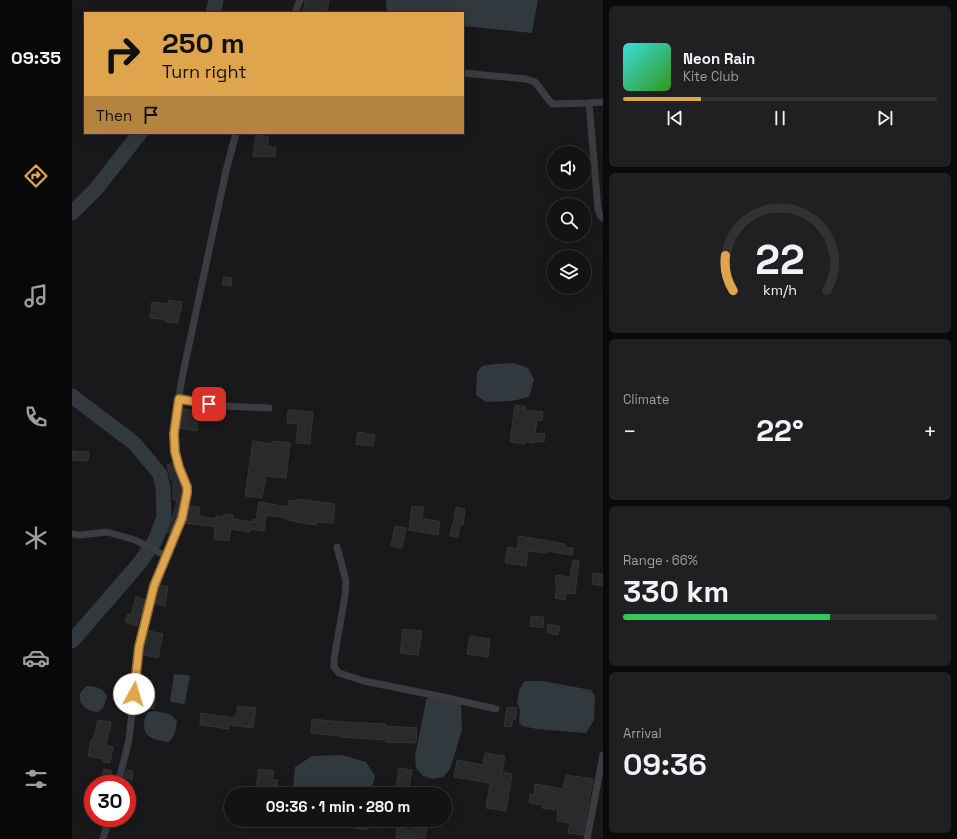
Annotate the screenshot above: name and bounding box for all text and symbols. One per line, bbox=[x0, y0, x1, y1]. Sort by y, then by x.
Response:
text: 250 m bbox=[162, 25, 245, 61]
icon: right bbox=[96, 28, 148, 80]
text: 09:35 bbox=[11, 46, 61, 69]
text: Neon Rain bbox=[683, 49, 755, 68]
text: Turn right bbox=[162, 60, 246, 83]
text: Kite Club bbox=[683, 68, 739, 85]
icon: arrive bbox=[140, 104, 162, 126]
text: Then bbox=[96, 106, 132, 125]
icon: previous bbox=[664, 107, 686, 129]
icon: pause bbox=[769, 107, 791, 129]
icon: next bbox=[874, 107, 896, 129]
map controls bbox=[547, 146, 591, 294]
button: sound bbox=[547, 146, 591, 190]
icon: directions bbox=[22, 162, 50, 190]
button: search bbox=[547, 198, 591, 242]
text: 22 bbox=[755, 233, 805, 286]
button: layers bbox=[547, 250, 591, 294]
text: km/h bbox=[763, 280, 797, 298]
icon: music bbox=[22, 282, 50, 310]
pin bbox=[192, 387, 226, 421]
text: Climate bbox=[623, 391, 669, 408]
icon: arrive bbox=[198, 393, 220, 415]
icon: phone bbox=[22, 403, 50, 431]
text: 22° bbox=[756, 411, 804, 450]
text: − bbox=[623, 417, 637, 445]
text: + bbox=[923, 417, 937, 445]
icon: climate bbox=[22, 524, 50, 552]
text: Range · 66% bbox=[623, 552, 698, 569]
text: 330 km bbox=[623, 572, 729, 611]
icon: car bbox=[22, 644, 50, 672]
position arrow bbox=[113, 673, 155, 715]
text: Arrival bbox=[623, 725, 662, 742]
text: 09:36 bbox=[623, 745, 707, 784]
icon: filters bbox=[22, 765, 50, 793]
speed limit sign: 30 bbox=[84, 775, 136, 827]
text: 09:36 · 1 min · 280 m bbox=[266, 797, 410, 816]

